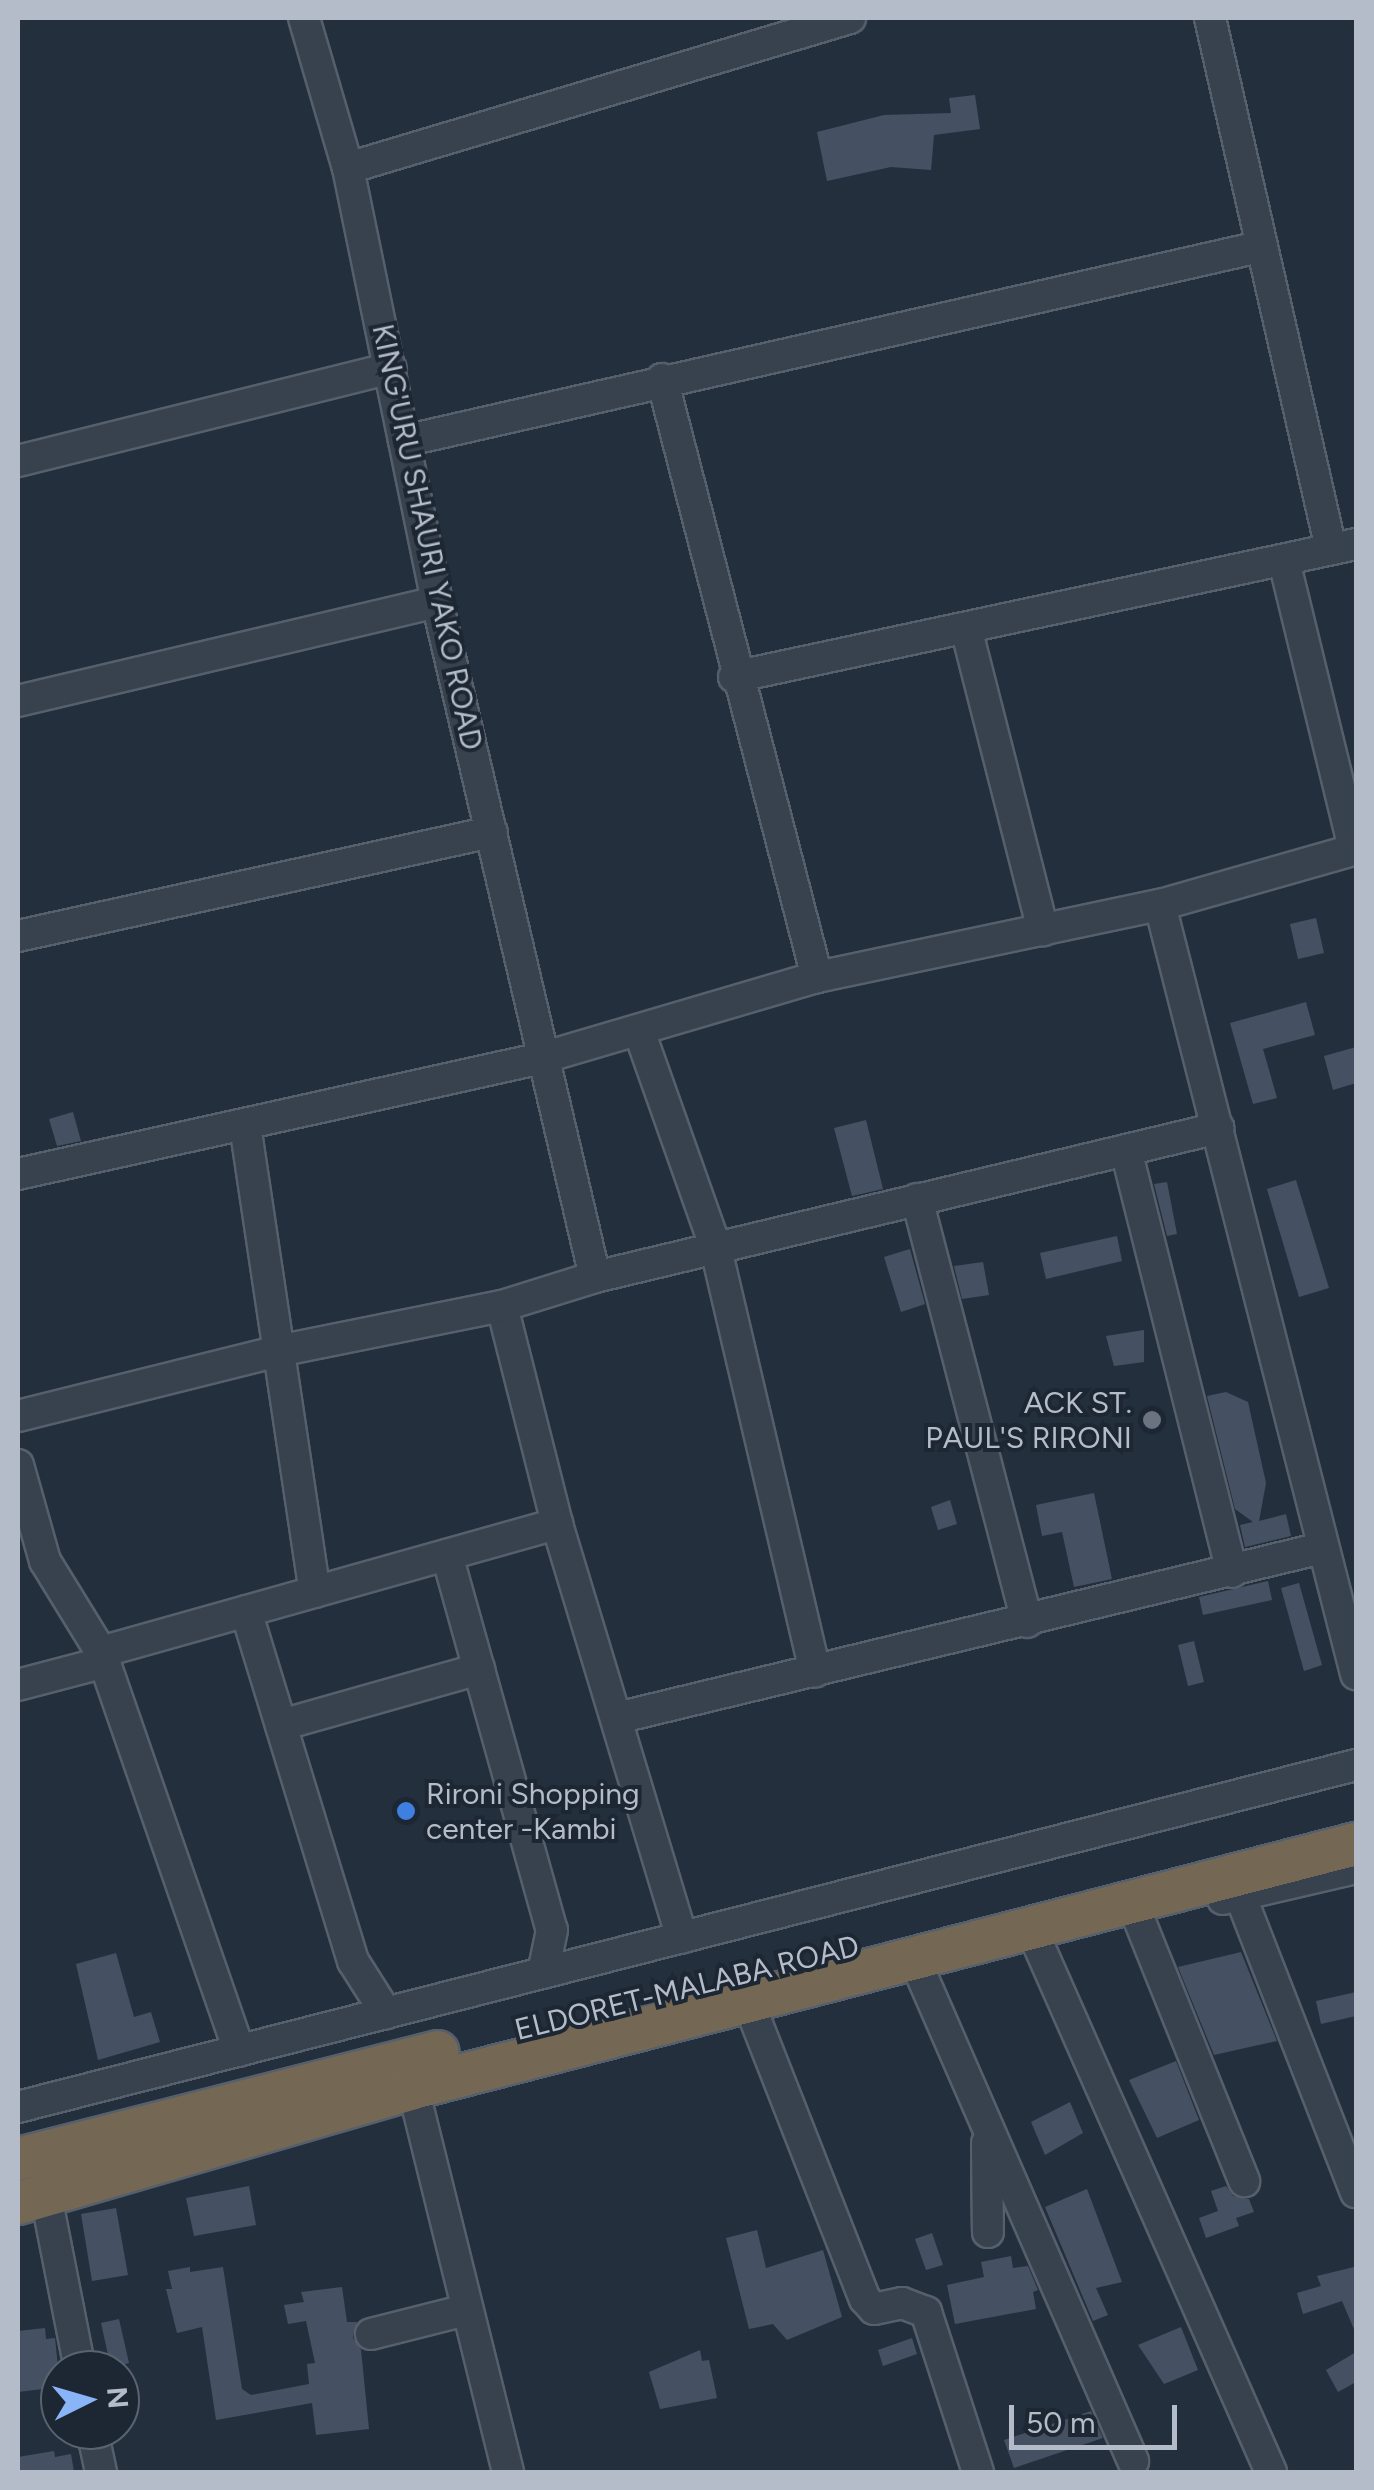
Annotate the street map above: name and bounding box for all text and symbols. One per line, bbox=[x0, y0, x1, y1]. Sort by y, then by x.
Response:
street label: KING'URU SHAURI YAKO ROAD bbox=[364, 321, 490, 753]
place label: ACK ST. PAUL'S RIRONI bbox=[925, 1385, 1132, 1456]
marker: ACK ST. PAUL'S RIRONI bbox=[1141, 1409, 1163, 1431]
place label: Rironi Shopping center -Kambi bbox=[426, 1776, 640, 1846]
marker: Rironi Shopping center -Kambi bbox=[395, 1800, 417, 1822]
street label: ELDORET-MALABA ROAD bbox=[511, 1928, 863, 2048]
north arrow bbox=[40, 2350, 140, 2450]
text: N bbox=[100, 2385, 136, 2410]
scale bar bbox=[1014, 2385, 1182, 2447]
text: 50 m bbox=[1026, 2404, 1095, 2441]

